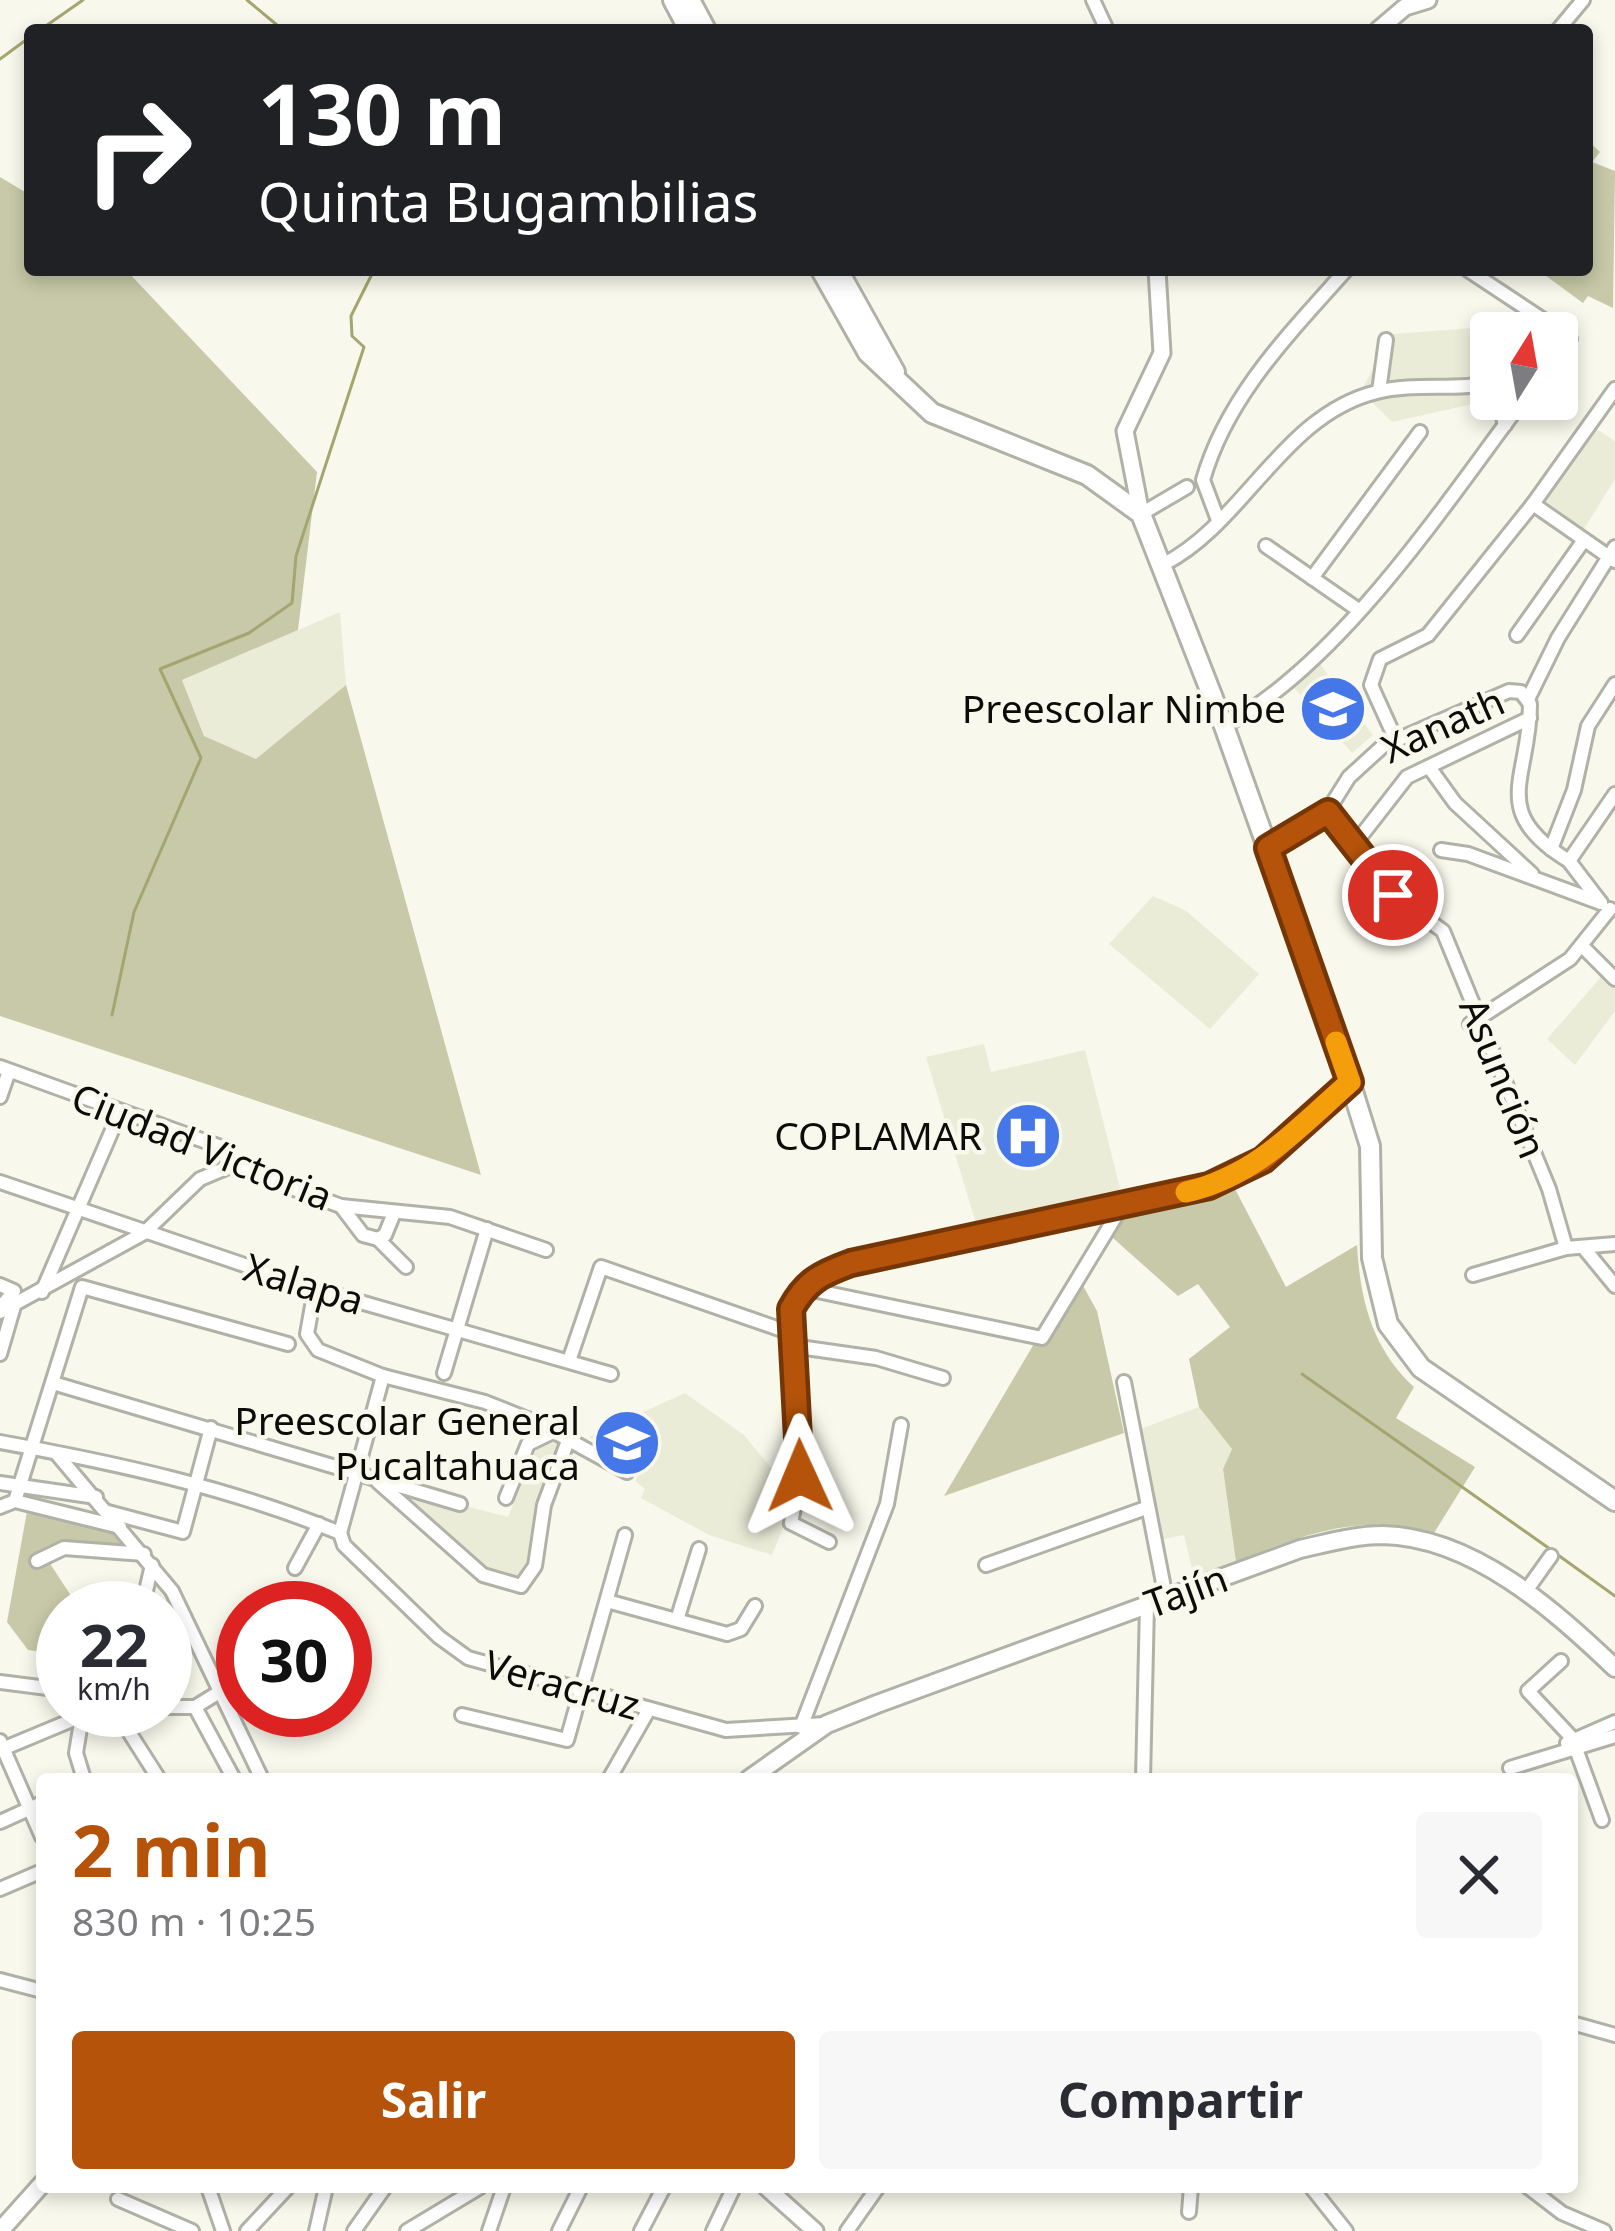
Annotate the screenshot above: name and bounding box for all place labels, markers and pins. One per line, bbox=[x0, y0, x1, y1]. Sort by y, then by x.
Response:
school or university icon: Preescolar Nimbe bbox=[1298, 674, 1368, 744]
place label: Preescolar Nimbe bbox=[962, 681, 1286, 734]
pin bbox=[1342, 844, 1444, 946]
hospital icon: COPLAMAR bbox=[993, 1101, 1063, 1171]
place label: COPLAMAR bbox=[774, 1108, 982, 1161]
place label: Preescolar General Pucaltahuaca bbox=[234, 1393, 580, 1491]
school or university icon: Preescolar General Pucaltahuaca bbox=[592, 1408, 662, 1478]

